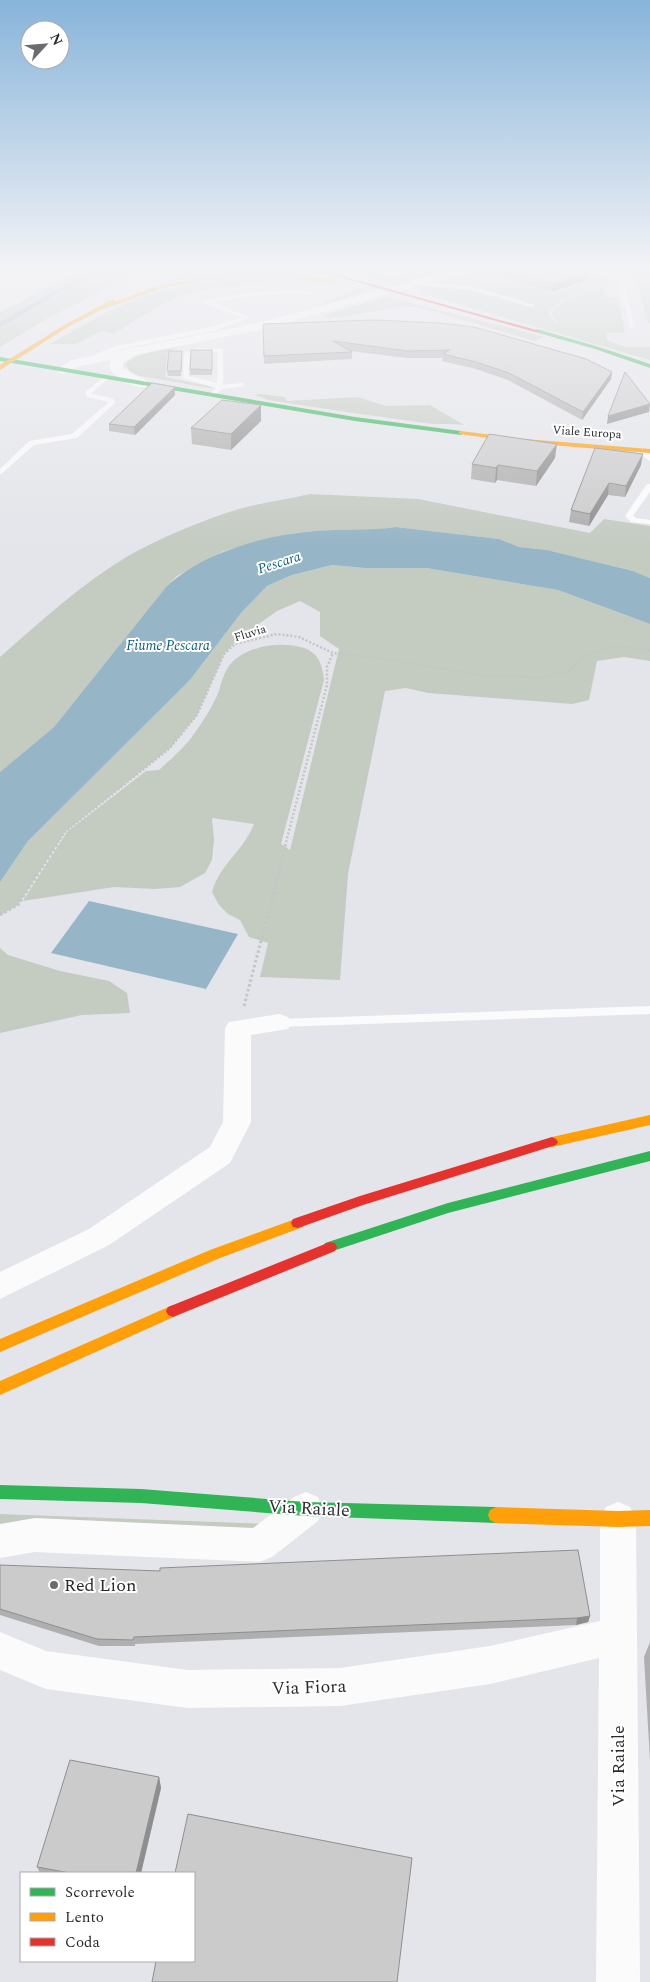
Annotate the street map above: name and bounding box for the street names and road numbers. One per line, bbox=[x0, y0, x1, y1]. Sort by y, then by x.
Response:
street label: Viale Europa bbox=[552, 421, 622, 444]
street label: Fluvia bbox=[232, 620, 269, 647]
street label: Via Raiale bbox=[268, 1493, 350, 1524]
street label: Via Fiora bbox=[271, 1673, 347, 1702]
street label: Via Raiale bbox=[605, 1725, 632, 1807]

